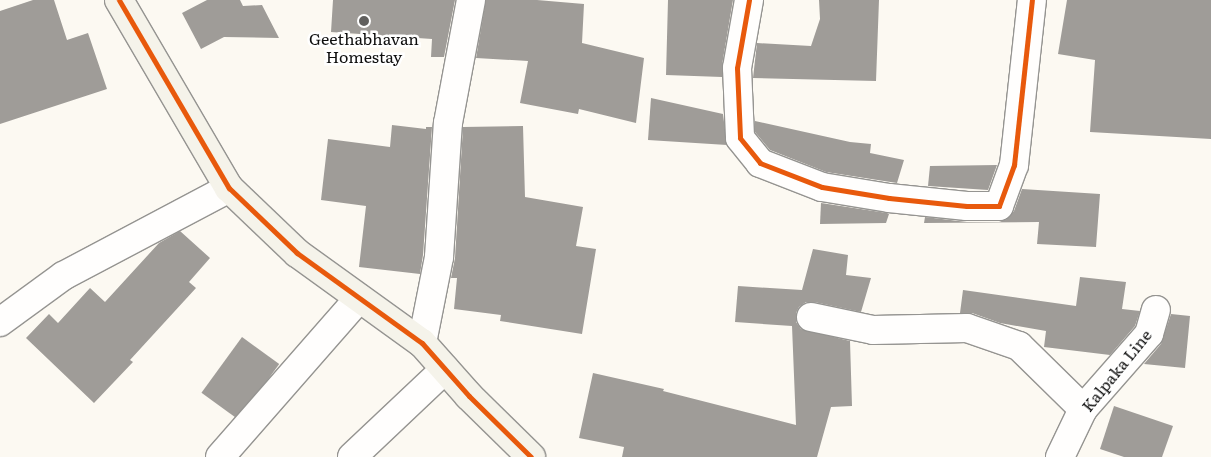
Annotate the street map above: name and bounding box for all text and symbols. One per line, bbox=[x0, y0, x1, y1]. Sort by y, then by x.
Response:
marker: Geethabhavan Homestay bbox=[358, 15, 370, 27]
place label: Geethabhavan Homestay bbox=[309, 28, 419, 66]
street label: Kalpaka Line bbox=[1077, 325, 1155, 415]

